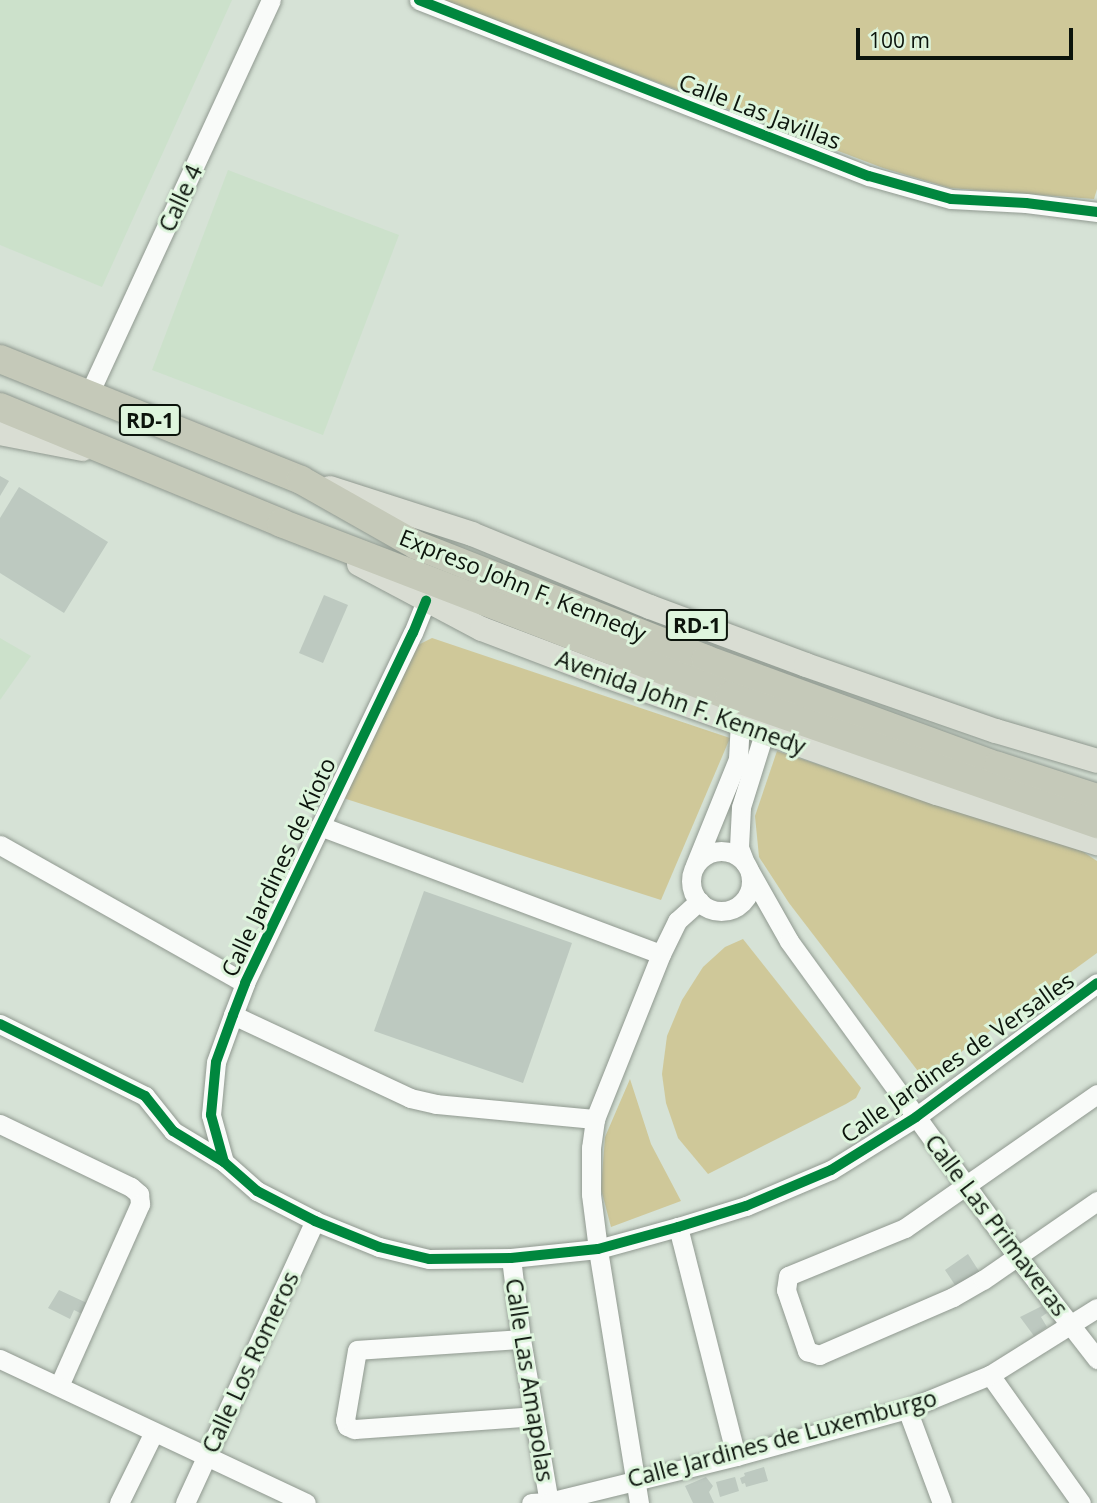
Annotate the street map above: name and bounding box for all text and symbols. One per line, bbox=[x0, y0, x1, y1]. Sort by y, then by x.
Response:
scale bar bbox=[859, 14, 1076, 58]
text: 100 m bbox=[869, 26, 930, 54]
street label: Calle Las Javillas bbox=[675, 67, 845, 155]
street label: Calle 4 bbox=[153, 160, 207, 236]
road number: RD-1 bbox=[118, 402, 182, 438]
street label: Expreso John F. Kennedy bbox=[396, 523, 650, 647]
road number: RD-1 bbox=[666, 608, 728, 642]
street label: Avenida John F. Kennedy bbox=[552, 644, 810, 760]
street label: Calle Jardines de Kioto bbox=[215, 753, 341, 981]
street label: Calle Jardines de Versalles bbox=[835, 966, 1079, 1148]
street label: Calle Las Primaveras bbox=[920, 1129, 1074, 1321]
street label: Calle Los Romeros bbox=[196, 1267, 304, 1457]
street label: Calle Las Amapolas bbox=[500, 1276, 560, 1484]
street label: Calle Jardines de Luxemburgo bbox=[624, 1383, 940, 1493]

